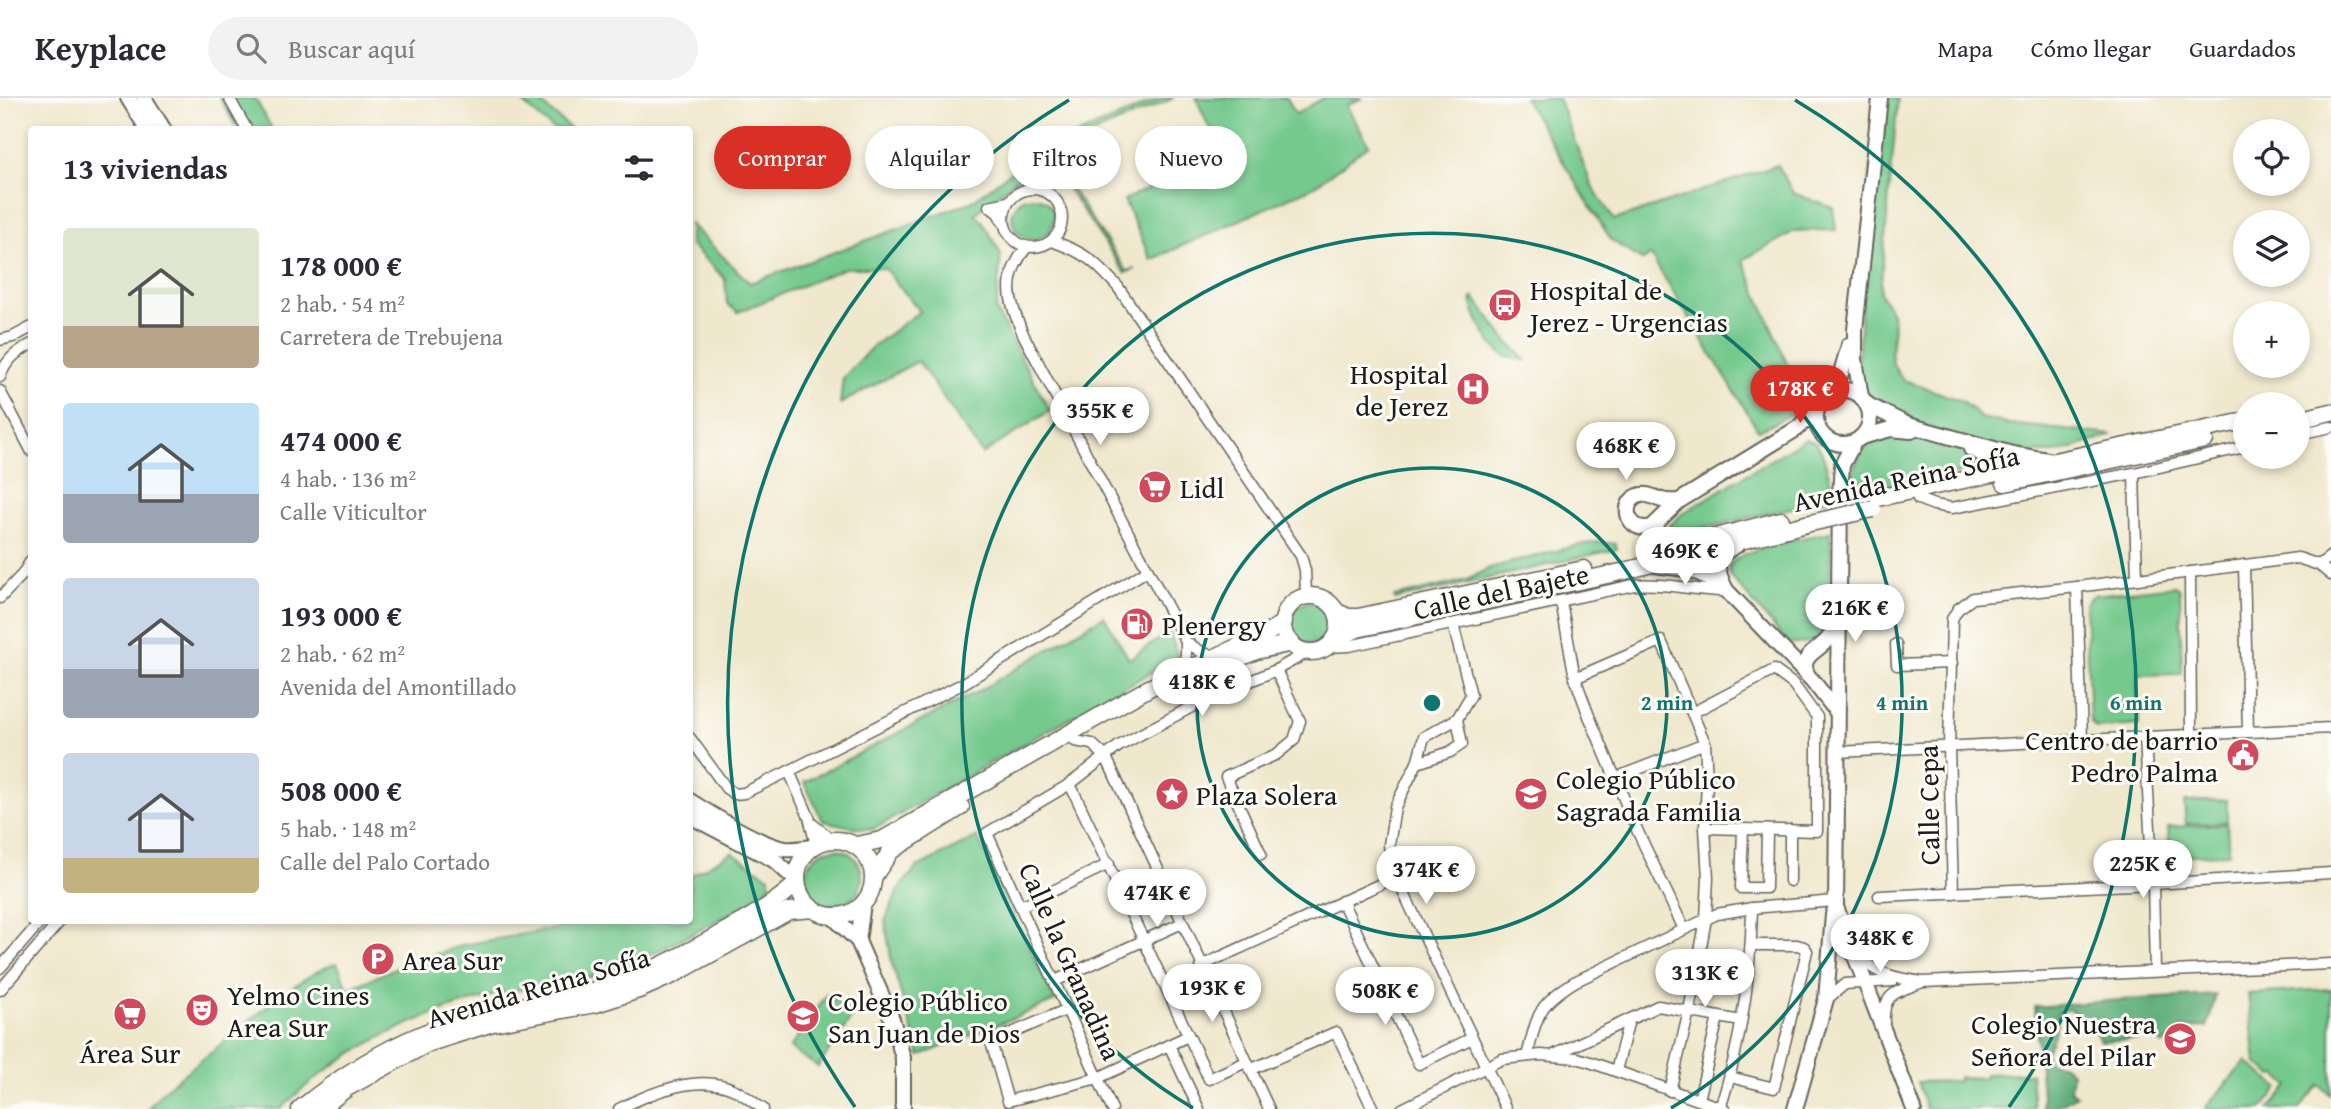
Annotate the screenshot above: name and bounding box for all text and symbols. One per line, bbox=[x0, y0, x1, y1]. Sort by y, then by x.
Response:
search box bbox=[208, 17, 698, 80]
text: Keyplace bbox=[35, 24, 166, 72]
icon: search bbox=[232, 29, 270, 67]
text: Buscar aquí bbox=[288, 29, 415, 68]
text: Mapa bbox=[1937, 31, 1993, 66]
text: Cómo llegar bbox=[2031, 31, 2151, 66]
text: Guardados bbox=[2189, 31, 2296, 66]
map controls bbox=[2233, 119, 2310, 469]
button: locate bbox=[2233, 119, 2310, 196]
chip: Comprar bbox=[714, 126, 851, 189]
chip: Alquilar bbox=[865, 126, 994, 189]
chip: Filtros bbox=[1008, 126, 1121, 189]
chip: Nuevo bbox=[1135, 126, 1247, 189]
text: 13 viviendas bbox=[63, 146, 228, 190]
icon: filters bbox=[620, 149, 658, 187]
button: layers bbox=[2233, 210, 2310, 287]
text: 178 000 € bbox=[280, 243, 402, 287]
icon: home bbox=[119, 256, 203, 340]
place label: Hospital de Jerez - Urgencias bbox=[1527, 269, 1728, 342]
bus stop icon: Hospital de Jerez - Urgencias bbox=[1486, 286, 1524, 324]
text: 2 hab. · 54 m² bbox=[280, 287, 405, 320]
button: + bbox=[2233, 301, 2310, 378]
text: Carretera de Trebujena bbox=[280, 320, 503, 353]
place label: Hospital de Jerez bbox=[1350, 353, 1448, 426]
pin: 178K € bbox=[1743, 366, 1857, 425]
hospital icon: Hospital de Jerez bbox=[1454, 370, 1492, 408]
text: 178K € bbox=[1766, 371, 1834, 404]
pin: 355K € bbox=[1043, 388, 1157, 447]
button: − bbox=[2233, 392, 2310, 469]
text: 355K € bbox=[1066, 393, 1134, 426]
text: 474 000 € bbox=[280, 418, 402, 462]
pin: 468K € bbox=[1569, 422, 1683, 482]
text: 468K € bbox=[1592, 428, 1660, 461]
icon: home bbox=[119, 431, 203, 515]
street label: Avenida Reina Sofía bbox=[1789, 434, 2024, 522]
text: 4 hab. · 136 m² bbox=[280, 462, 416, 495]
place label: Lidl bbox=[1180, 467, 1224, 508]
supermarket icon: Lidl bbox=[1136, 468, 1174, 506]
text: Calle Viticultor bbox=[280, 495, 427, 528]
pin: 469K € bbox=[1628, 528, 1742, 587]
text: 469K € bbox=[1651, 533, 1719, 566]
street label: Calle del Bajete bbox=[1409, 552, 1593, 630]
pin: 216K € bbox=[1798, 584, 1912, 644]
text: 216K € bbox=[1821, 590, 1889, 623]
text: 193 000 € bbox=[280, 593, 402, 637]
place label: Plenergy bbox=[1162, 604, 1266, 645]
fuel station icon: Plenergy bbox=[1118, 605, 1156, 643]
icon: home bbox=[119, 606, 203, 690]
text: 2 hab. · 62 m² bbox=[280, 637, 405, 670]
pin: 418K € bbox=[1145, 658, 1259, 718]
text: 418K € bbox=[1168, 664, 1236, 697]
text: Avenida del Amontillado bbox=[280, 670, 516, 703]
text: 2 min bbox=[1641, 687, 1694, 718]
text: 4 min bbox=[1876, 687, 1929, 718]
text: 6 min bbox=[2110, 687, 2163, 718]
centre of rings bbox=[1420, 691, 1444, 715]
place label: Centro de barrio Pedro Palma bbox=[2025, 719, 2219, 792]
public building icon: Centro de barrio Pedro Palma bbox=[2224, 736, 2262, 774]
street label: Calle Cepa bbox=[1906, 744, 1950, 865]
place label: Colegio Público Sagrada Familia bbox=[1556, 758, 1742, 831]
text: 508 000 € bbox=[280, 768, 402, 812]
place label: Plaza Solera bbox=[1196, 774, 1338, 815]
place icon: Plaza Solera bbox=[1153, 775, 1191, 813]
school or university icon: Colegio Público Sagrada Familia bbox=[1512, 775, 1550, 813]
icon: home bbox=[119, 781, 203, 865]
text: 5 hab. · 148 m² bbox=[280, 812, 416, 845]
pin: 225K € bbox=[2086, 840, 2200, 900]
text: Calle del Palo Cortado bbox=[280, 845, 490, 878]
pin: 374K € bbox=[1369, 846, 1483, 906]
text: 225K € bbox=[2109, 846, 2177, 879]
text: 374K € bbox=[1392, 852, 1460, 885]
street label: Calle la Granadina bbox=[1009, 856, 1133, 1067]
pin: 474K € bbox=[1100, 870, 1214, 929]
text: 474K € bbox=[1123, 875, 1191, 908]
pin: 348K € bbox=[1823, 914, 1937, 974]
text: 348K € bbox=[1846, 920, 1914, 953]
street label: Avenida Reina Sofía bbox=[422, 935, 655, 1038]
place label: Area Sur bbox=[402, 939, 503, 980]
parking icon: Area Sur bbox=[359, 940, 397, 978]
pin: 313K € bbox=[1648, 950, 1762, 1009]
text: 313K € bbox=[1671, 955, 1739, 988]
pin: 193K € bbox=[1155, 964, 1269, 1024]
pin: 508K € bbox=[1328, 968, 1442, 1027]
text: 193K € bbox=[1178, 970, 1246, 1003]
text: 508K € bbox=[1351, 973, 1419, 1006]
place label: Yelmo Cines Area Sur bbox=[227, 974, 370, 1047]
place label: Colegio Público San Juan de Dios bbox=[828, 980, 1020, 1053]
theatre icon: Yelmo Cines Area Sur bbox=[183, 991, 221, 1029]
supermarket icon: Área Sur bbox=[111, 995, 149, 1033]
school or university icon: Colegio Público San Juan de Dios bbox=[784, 997, 822, 1035]
place label: Colegio Nuestra Señora del Pilar bbox=[1971, 1003, 2157, 1076]
school or university icon: Colegio Nuestra Señora del Pilar bbox=[2161, 1020, 2199, 1058]
place label: Área Sur bbox=[80, 1032, 181, 1073]

